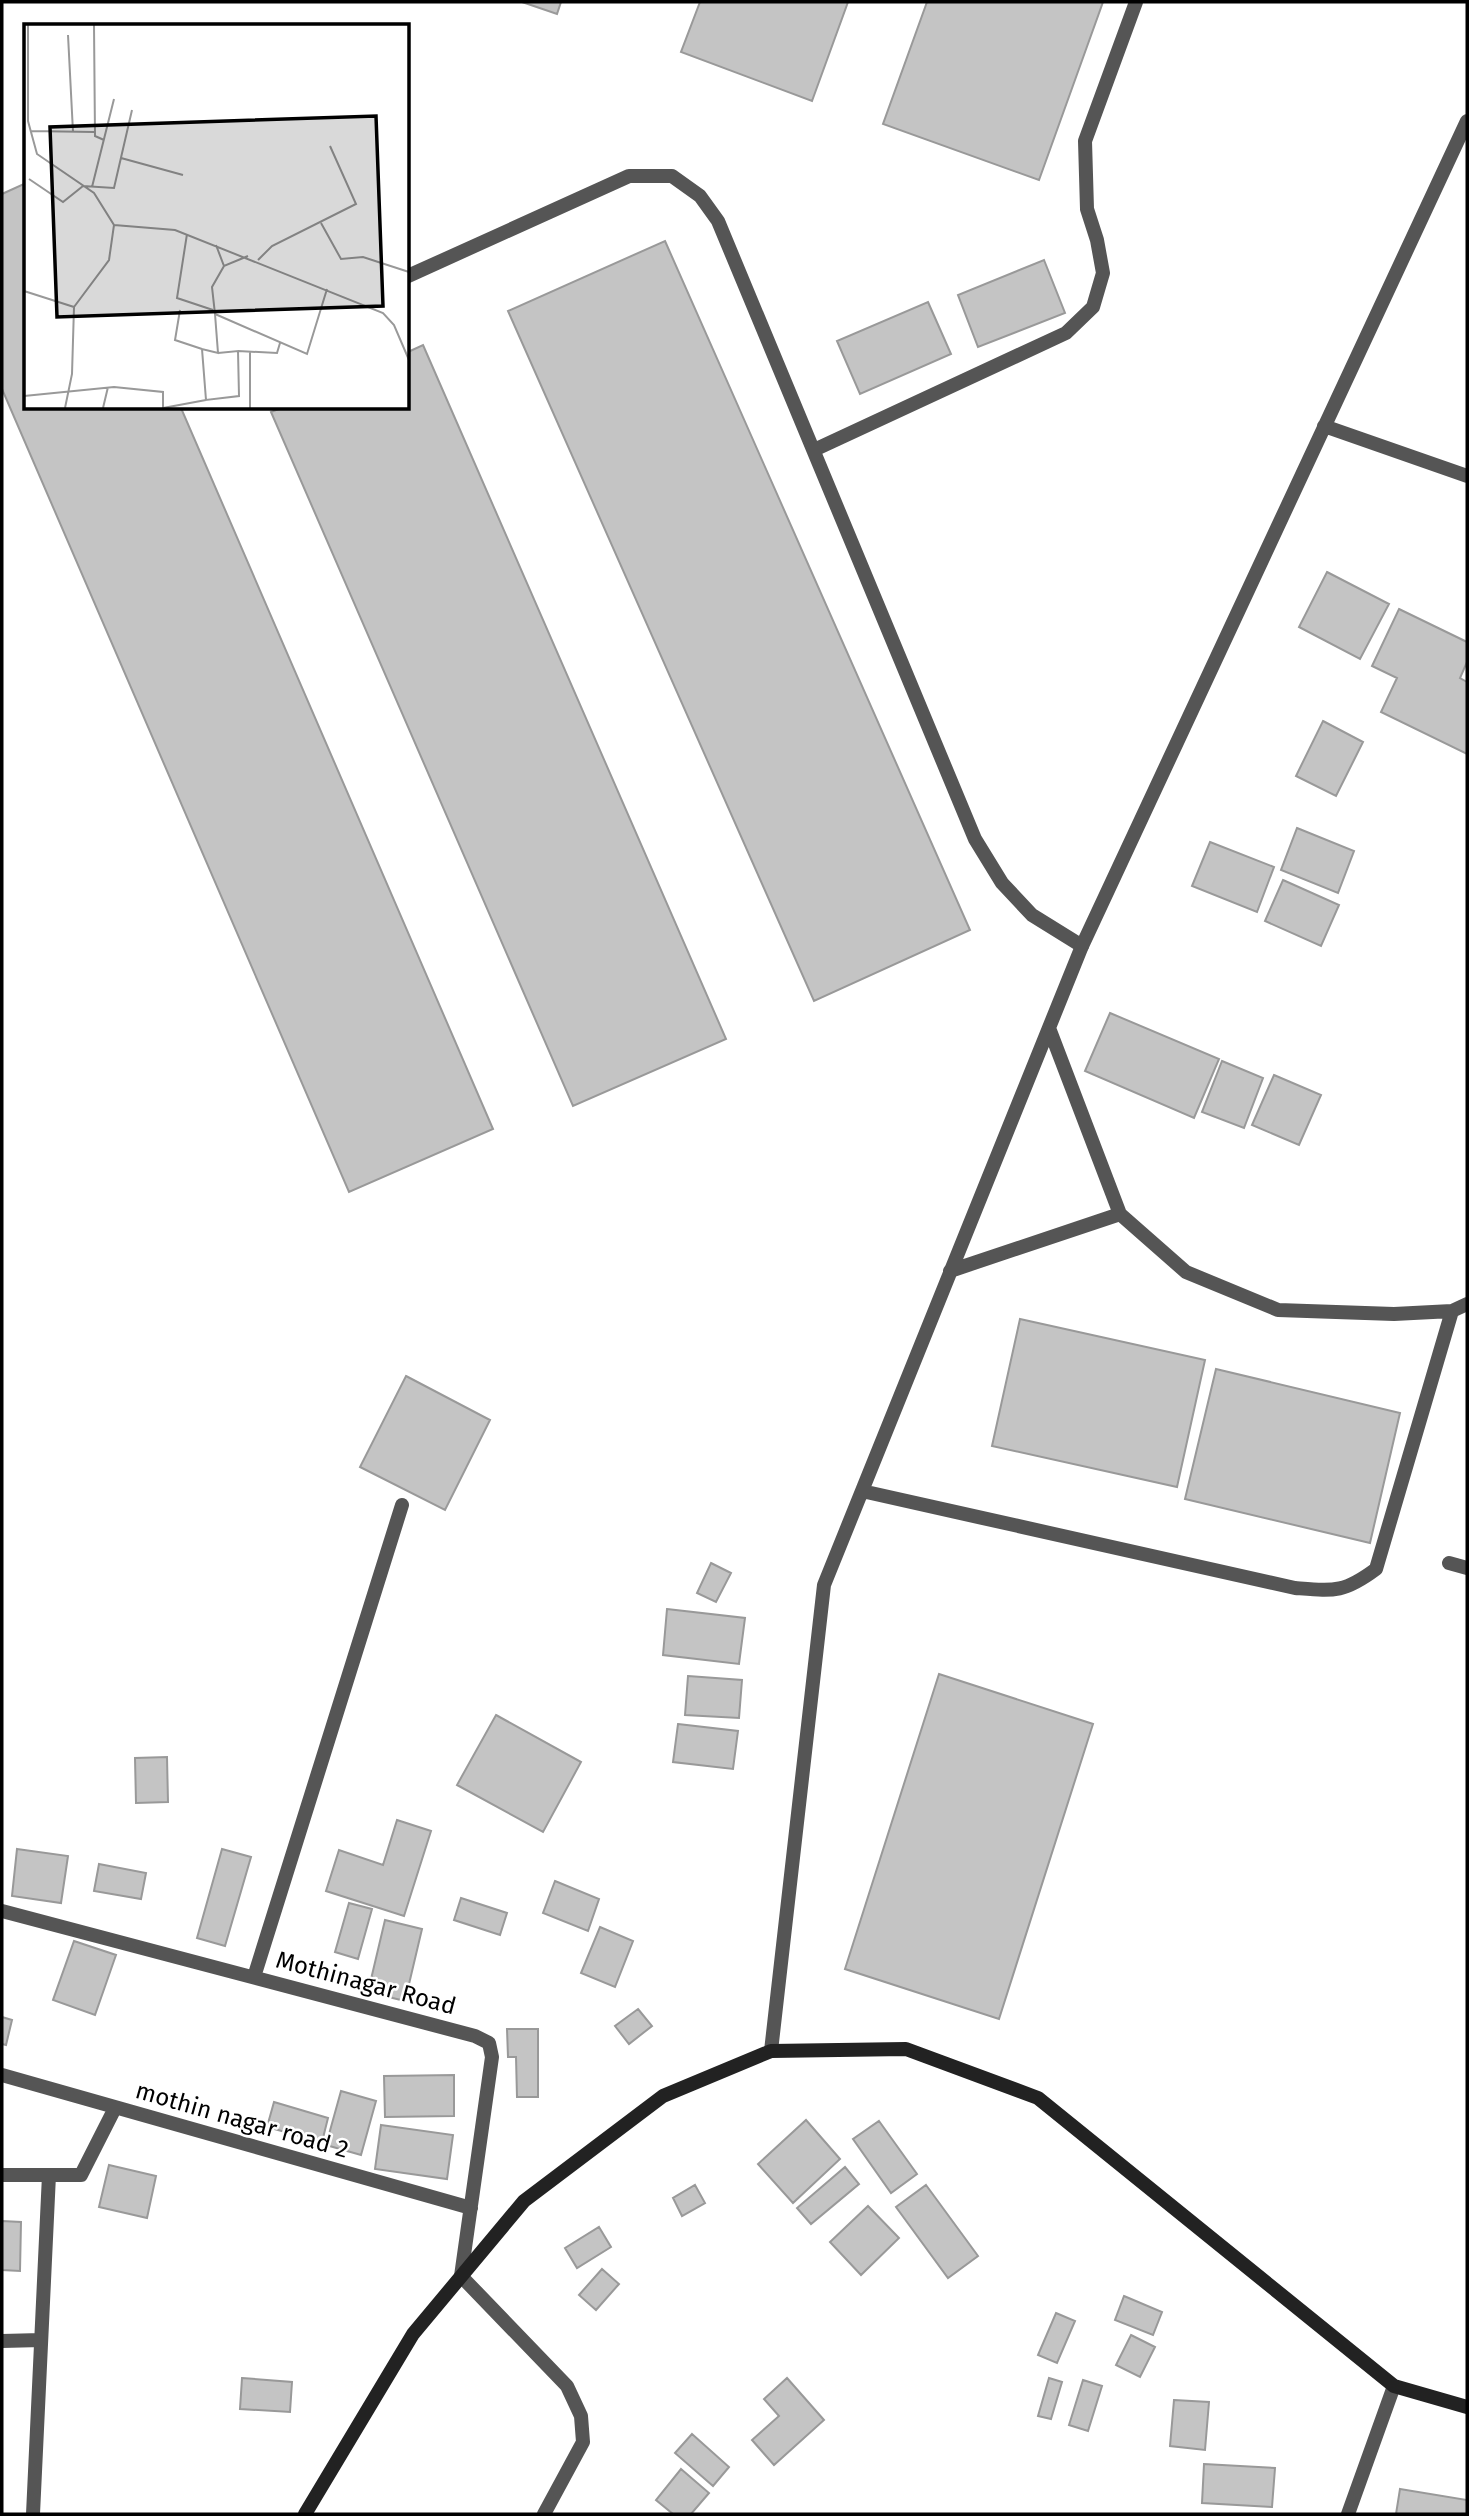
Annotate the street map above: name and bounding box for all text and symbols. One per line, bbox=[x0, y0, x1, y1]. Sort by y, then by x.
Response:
inset map bbox=[24, 24, 410, 410]
street label: Mothinagar Road bbox=[273, 1946, 459, 2020]
street label: mothin nagar road 2 bbox=[132, 2076, 352, 2164]

